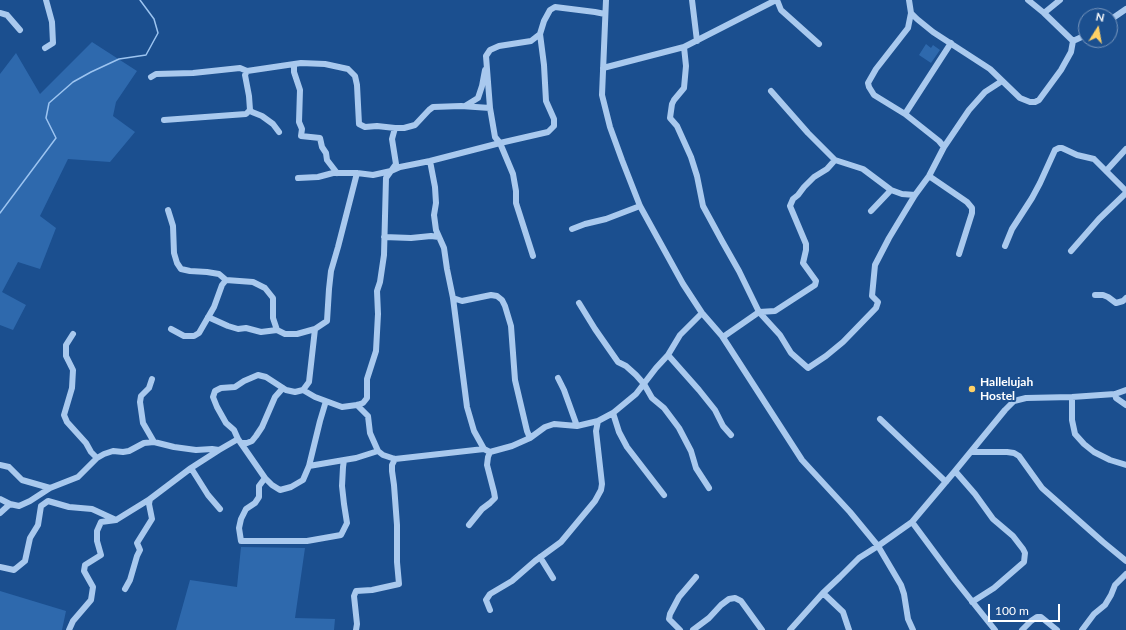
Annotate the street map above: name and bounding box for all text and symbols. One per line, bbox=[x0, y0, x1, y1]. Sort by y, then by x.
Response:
north arrow bbox=[1078, 8, 1118, 48]
text: N bbox=[1095, 10, 1106, 24]
place label: Hallelujah Hostel bbox=[980, 375, 1033, 403]
marker: Hallelujah Hostel bbox=[967, 384, 977, 394]
scale bar bbox=[990, 596, 1062, 622]
text: 100 m bbox=[995, 603, 1029, 618]

